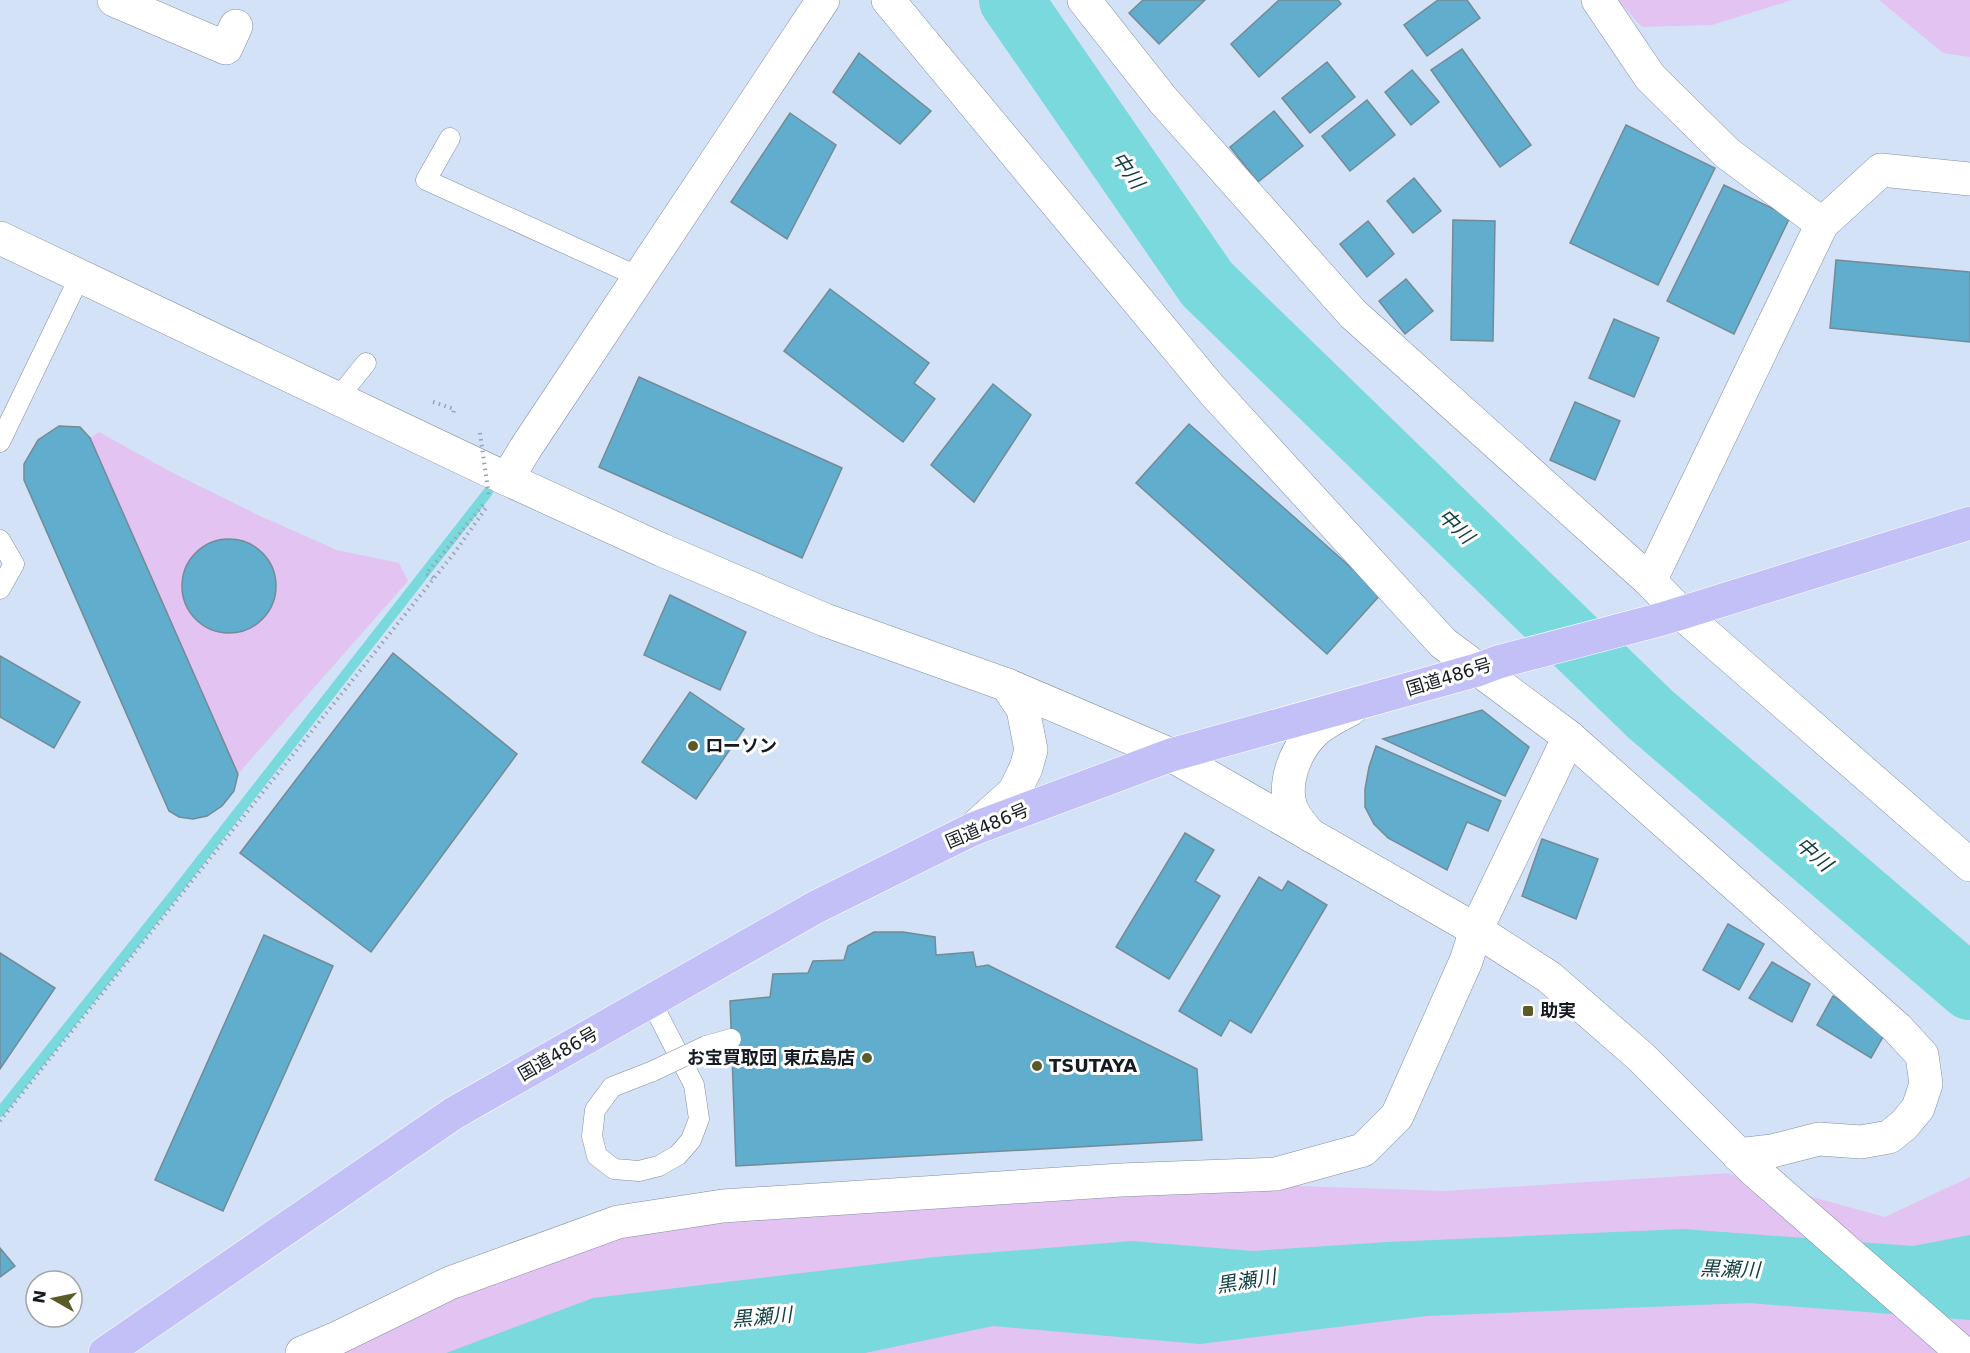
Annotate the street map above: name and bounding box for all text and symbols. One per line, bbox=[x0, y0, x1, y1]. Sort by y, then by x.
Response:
water label: 中川 bbox=[1107, 147, 1150, 195]
water label: 中川 bbox=[1433, 503, 1480, 550]
street label: 国道486号 bbox=[1404, 654, 1494, 699]
place label: ローソン bbox=[705, 735, 777, 756]
marker: ローソン bbox=[686, 739, 700, 753]
street label: 国道486号 bbox=[942, 799, 1032, 852]
water label: 中川 bbox=[1791, 832, 1838, 877]
place label: 助実 bbox=[1540, 1000, 1576, 1021]
marker: 助実 bbox=[1521, 1004, 1535, 1018]
street label: 国道486号 bbox=[514, 1022, 601, 1085]
place label: お宝買取団 東広島店 bbox=[687, 1047, 855, 1068]
marker: お宝買取団 東広島店 bbox=[860, 1051, 874, 1065]
place label: TSUTAYA bbox=[1049, 1055, 1137, 1076]
marker: TSUTAYA bbox=[1030, 1059, 1044, 1073]
water label: 黒瀬川 bbox=[1700, 1256, 1762, 1282]
water label: 黒瀬川 bbox=[1214, 1264, 1279, 1298]
north arrow bbox=[24, 1269, 84, 1329]
text: N bbox=[29, 1289, 50, 1305]
water label: 黒瀬川 bbox=[731, 1302, 795, 1332]

